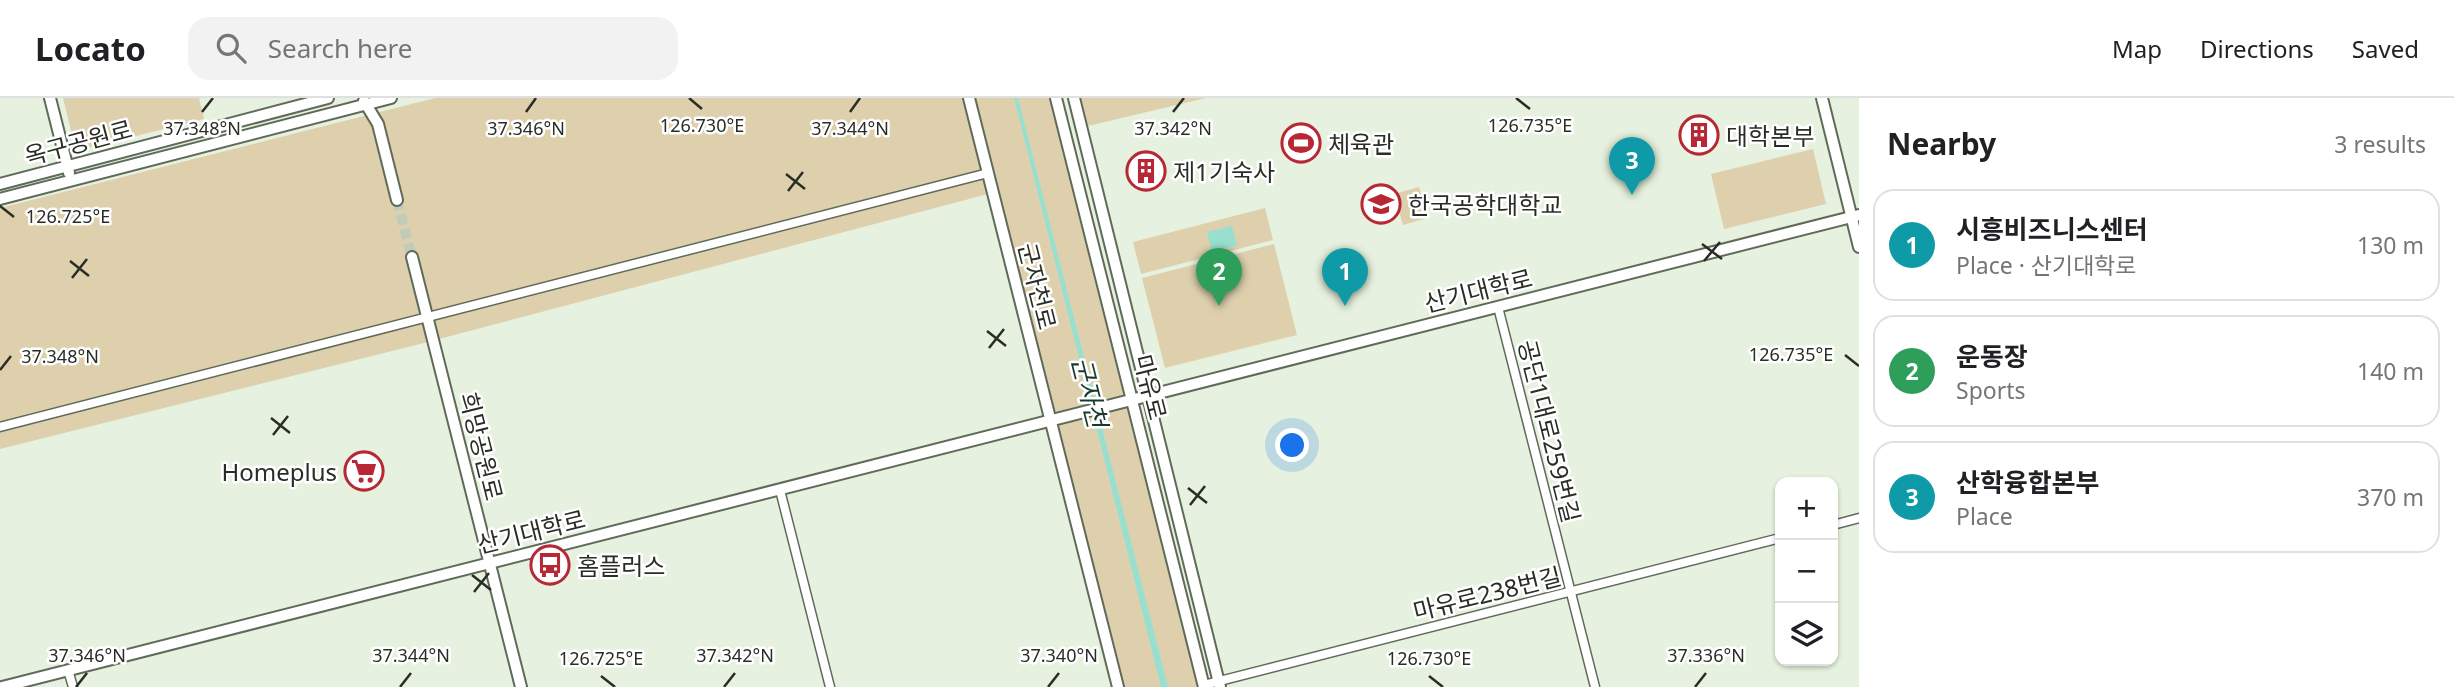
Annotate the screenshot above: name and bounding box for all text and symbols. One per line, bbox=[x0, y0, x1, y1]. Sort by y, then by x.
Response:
search box bbox=[188, 17, 678, 80]
text: Locato bbox=[35, 26, 146, 71]
icon: search bbox=[212, 29, 250, 67]
text: Search here bbox=[268, 30, 413, 66]
text: Map bbox=[2112, 32, 2162, 65]
text: Directions bbox=[2200, 32, 2314, 65]
text: Saved bbox=[2352, 32, 2419, 65]
street label: 옥구공원로 bbox=[20, 112, 136, 172]
text: 126.730°E bbox=[660, 113, 744, 137]
text: 126.735°E bbox=[1488, 113, 1572, 137]
building icon: 대학본부 bbox=[1678, 114, 1720, 156]
text: 37.348°N bbox=[163, 116, 241, 140]
text: 37.346°N bbox=[487, 116, 565, 140]
text: 37.344°N bbox=[811, 116, 889, 140]
text: 37.342°N bbox=[1134, 116, 1212, 140]
place label: 대학본부 bbox=[1726, 119, 1814, 152]
sports icon: 체육관 bbox=[1280, 122, 1322, 164]
text: Nearby bbox=[1887, 123, 1996, 164]
place label: 체육관 bbox=[1328, 127, 1394, 160]
text: 3 results bbox=[2334, 128, 2426, 160]
pin: 3 bbox=[1609, 137, 1655, 195]
building icon: 제1기숙사 bbox=[1125, 150, 1167, 192]
place label: 제1기숙사 bbox=[1173, 155, 1275, 188]
school or university icon: 한국공학대학교 bbox=[1360, 183, 1402, 225]
place label: 한국공학대학교 bbox=[1408, 188, 1563, 221]
text: 126.725°E bbox=[26, 204, 110, 228]
text: 시흥비즈니스센터 bbox=[1956, 211, 2147, 247]
text: 1 bbox=[1905, 229, 1919, 261]
text: 130 m bbox=[2357, 229, 2424, 261]
street label: 군자천로 bbox=[1011, 239, 1065, 333]
pin: 2 bbox=[1196, 248, 1242, 306]
pin: 1 bbox=[1322, 248, 1368, 306]
text: Place · 산기대학로 bbox=[1956, 249, 2137, 281]
street label: 산기대학로 bbox=[1420, 261, 1536, 319]
street label: 공단1대로259번길 bbox=[1511, 336, 1589, 526]
text: 운동장 bbox=[1956, 338, 2028, 374]
text: 126.735°E bbox=[1749, 342, 1833, 366]
text: 37.348°N bbox=[21, 344, 99, 368]
street label: 마유로 bbox=[1127, 351, 1175, 423]
water label: 군자천 bbox=[1064, 353, 1117, 434]
text: 2 bbox=[1905, 355, 1919, 387]
text: 140 m bbox=[2357, 355, 2424, 387]
text: Sports bbox=[1956, 374, 2026, 406]
street label: 희망공원로 bbox=[453, 388, 511, 504]
your location bbox=[1275, 428, 1309, 462]
supermarket icon: Homeplus bbox=[343, 450, 385, 492]
place label: Homeplus bbox=[221, 455, 337, 488]
text: 산학융합본부 bbox=[1956, 464, 2100, 500]
map controls bbox=[1775, 477, 1838, 666]
button: + bbox=[1775, 477, 1838, 540]
text: 3 bbox=[1905, 481, 1919, 513]
text: 370 m bbox=[2357, 481, 2424, 513]
text: Place bbox=[1956, 500, 2013, 532]
street label: 산기대학로 bbox=[473, 502, 589, 560]
button: − bbox=[1775, 540, 1838, 603]
bus stop icon: 홈플러스 bbox=[529, 544, 571, 586]
place label: 홈플러스 bbox=[577, 549, 665, 582]
street label: 마유로238번길 bbox=[1409, 559, 1565, 627]
button: layers bbox=[1775, 603, 1838, 666]
text: 37.346°N bbox=[48, 643, 126, 667]
text: 37.344°N bbox=[372, 643, 450, 667]
text: 37.342°N bbox=[696, 643, 774, 667]
text: 37.340°N bbox=[1020, 643, 1098, 667]
text: 37.336°N bbox=[1667, 643, 1745, 667]
text: 126.725°E bbox=[559, 646, 643, 670]
text: 126.730°E bbox=[1387, 646, 1471, 670]

